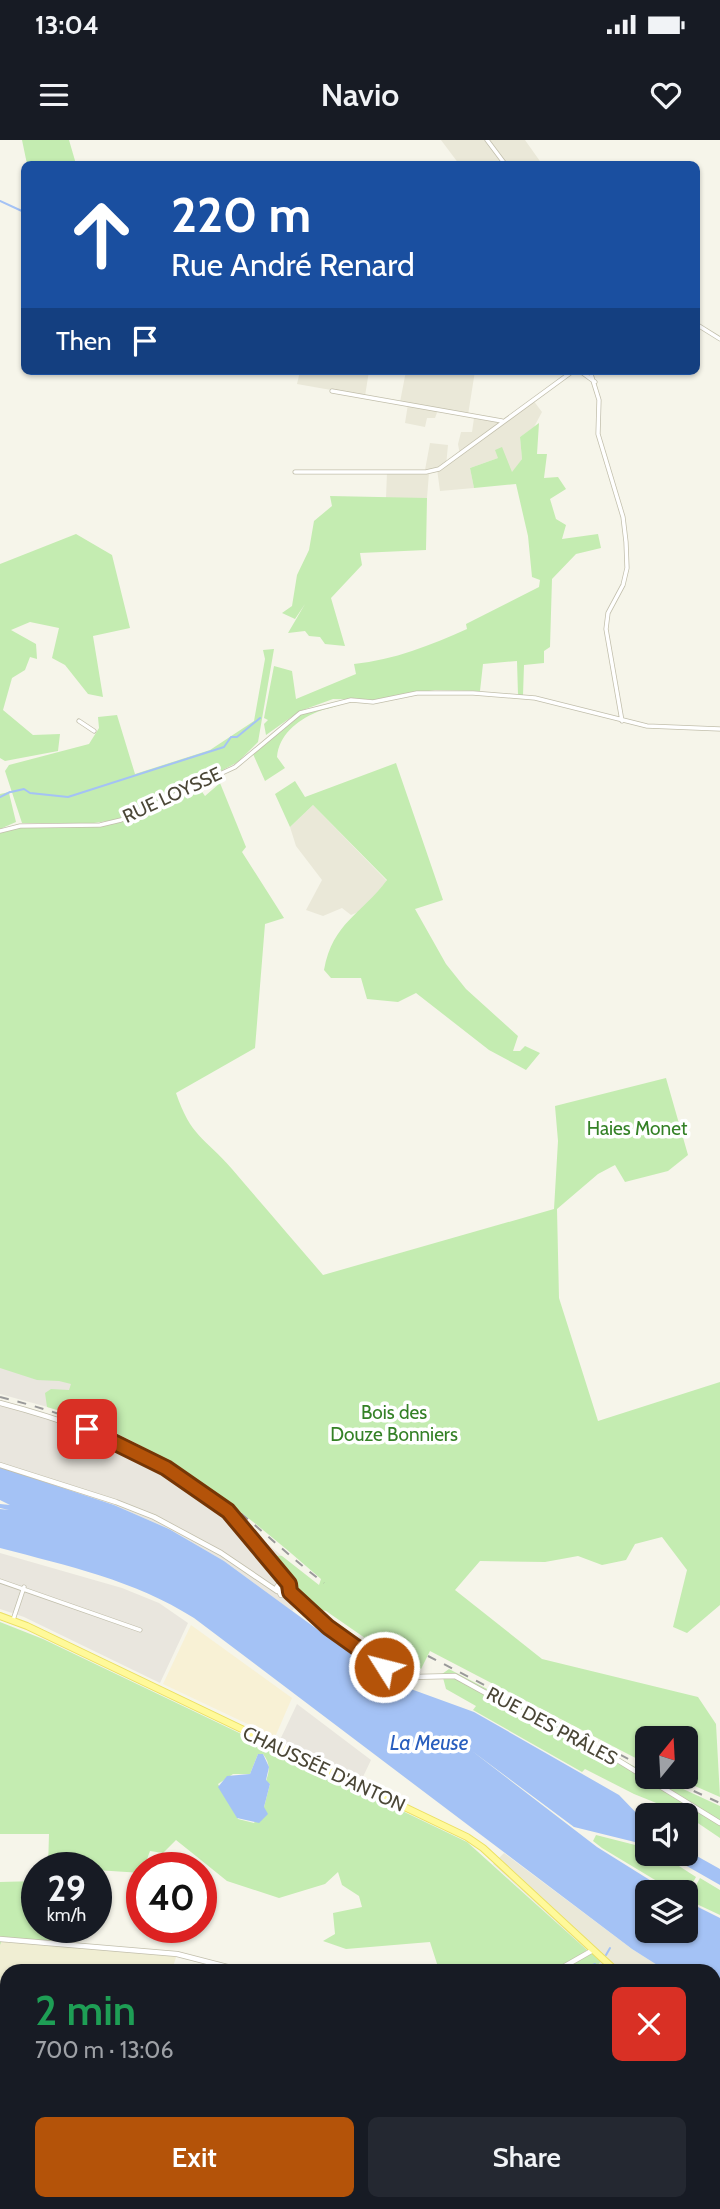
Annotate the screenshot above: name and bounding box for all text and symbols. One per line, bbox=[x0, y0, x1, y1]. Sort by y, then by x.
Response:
text: 13:04 bbox=[35, 9, 99, 41]
text: Navio bbox=[321, 75, 399, 114]
icon: menu bbox=[35, 76, 73, 114]
icon: heart bbox=[647, 76, 685, 114]
text: 220 m bbox=[171, 185, 311, 244]
icon: ahead bbox=[56, 189, 147, 280]
text: Rue André Renard bbox=[171, 245, 415, 284]
icon: arrive bbox=[126, 322, 164, 360]
text: Then bbox=[56, 325, 112, 357]
street label: RUE LOYSSE bbox=[119, 762, 225, 828]
park label: Haies Monet bbox=[587, 1117, 688, 1140]
pin bbox=[57, 1399, 117, 1459]
park label: Bois des Douze Bonniers bbox=[330, 1401, 458, 1446]
icon: arrive bbox=[68, 1410, 106, 1448]
position arrow bbox=[347, 1630, 421, 1704]
street label: RUE DES PRÂLES bbox=[483, 1681, 622, 1770]
street label: CHAUSSÉE D'ANTON bbox=[239, 1720, 409, 1817]
north arrow bbox=[635, 1726, 698, 1788]
map controls bbox=[635, 1726, 698, 1943]
water label: La Meuse bbox=[390, 1730, 469, 1755]
button: sound bbox=[635, 1803, 698, 1866]
speed limit sign: 40 bbox=[126, 1852, 217, 1943]
text: 29 bbox=[47, 1867, 86, 1910]
button: layers bbox=[635, 1880, 698, 1943]
text: km/h bbox=[47, 1904, 86, 1926]
text: 2 min bbox=[35, 1984, 136, 2036]
button: close bbox=[612, 1987, 686, 2061]
text: 700 m · 13:06 bbox=[35, 2036, 173, 2064]
button: Exit bbox=[35, 2117, 354, 2197]
button: Share bbox=[368, 2117, 686, 2197]

